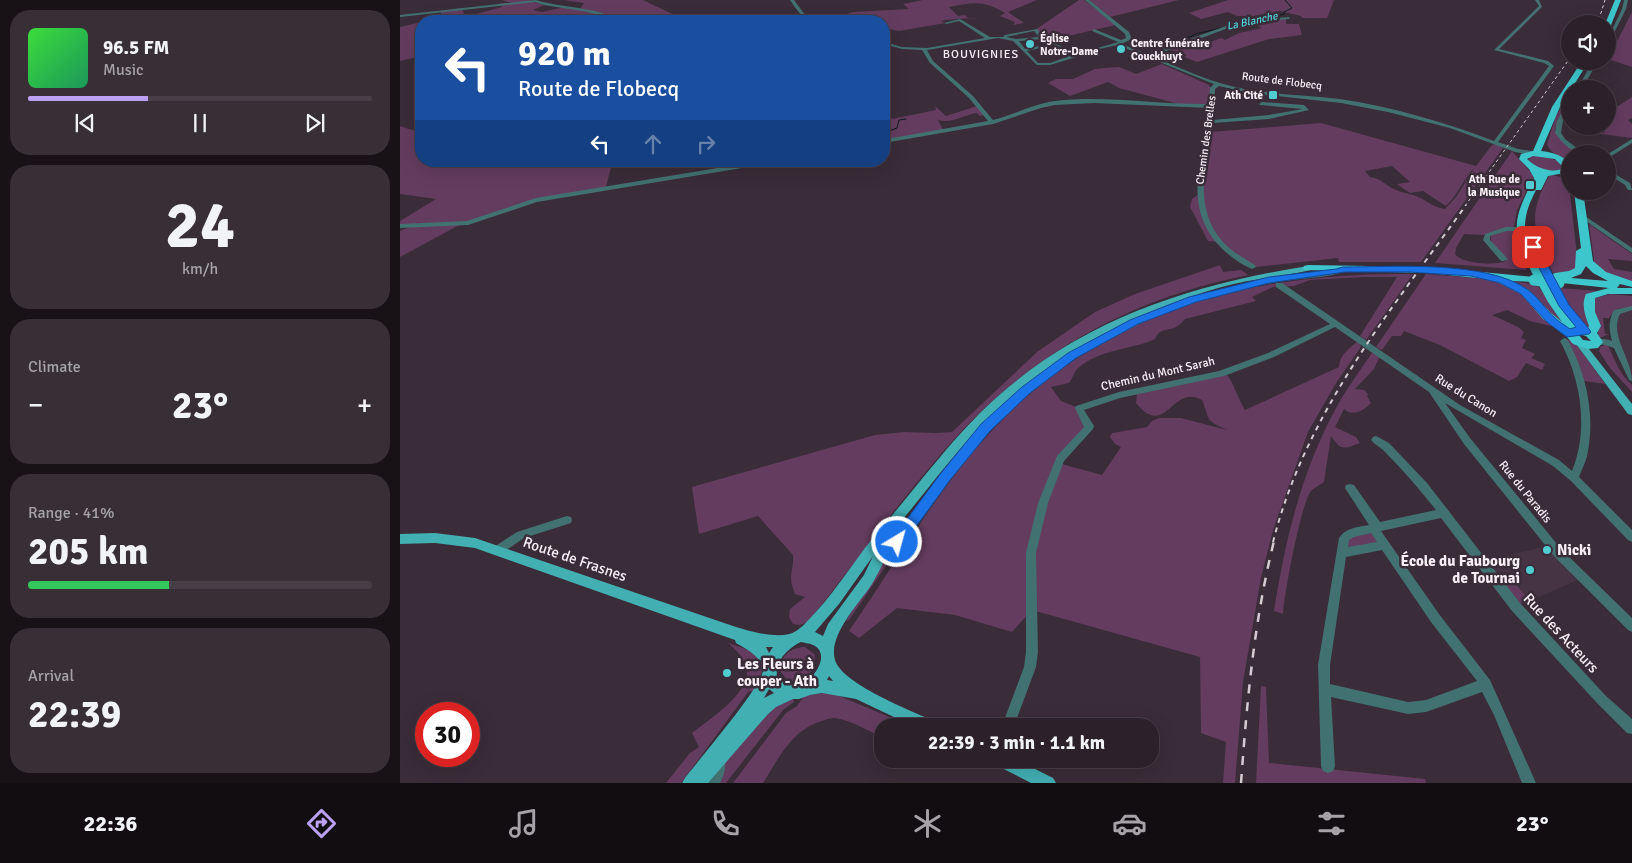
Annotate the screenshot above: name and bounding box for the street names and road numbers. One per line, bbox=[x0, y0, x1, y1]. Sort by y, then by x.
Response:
street label: Route de Flobecq bbox=[1241, 70, 1323, 92]
street label: Chemin des Brelles bbox=[1193, 95, 1219, 185]
street label: Chemin du Mont Sarah bbox=[1100, 354, 1216, 394]
street label: Rue du Canon bbox=[1432, 371, 1500, 421]
street label: Rue du Paradis bbox=[1495, 458, 1555, 526]
street label: Route de Frasnes bbox=[521, 533, 630, 585]
street label: Rue des Acteurs bbox=[1520, 590, 1603, 677]

